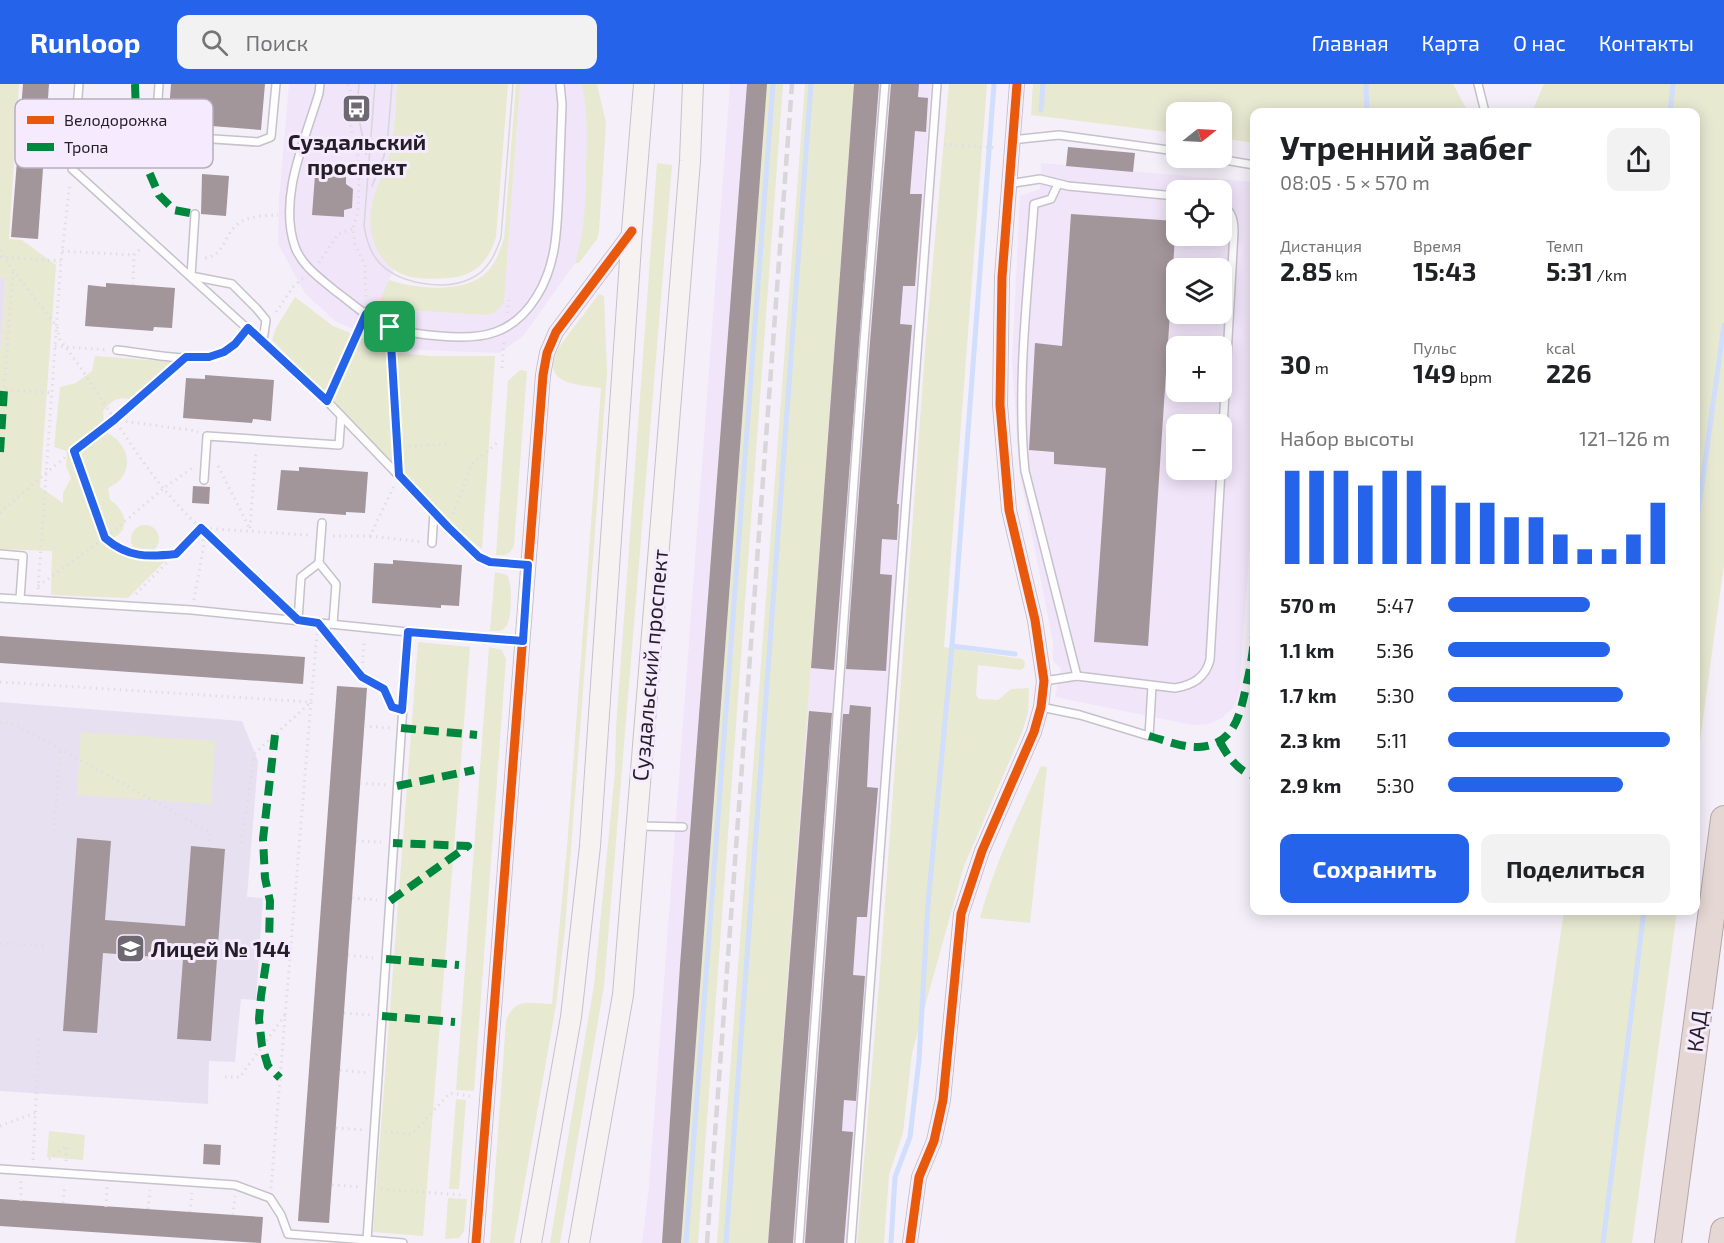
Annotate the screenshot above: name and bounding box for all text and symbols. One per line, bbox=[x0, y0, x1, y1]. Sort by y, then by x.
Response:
search box bbox=[177, 15, 597, 69]
text: Runloop bbox=[30, 25, 141, 59]
icon: search bbox=[198, 26, 231, 59]
text: Поиск bbox=[246, 29, 308, 55]
text: Главная bbox=[1312, 30, 1389, 55]
text: Карта bbox=[1422, 30, 1480, 55]
text: О нас bbox=[1513, 30, 1566, 55]
text: Контакты bbox=[1599, 30, 1694, 55]
bus stop icon: Суздальский проспект bbox=[341, 93, 373, 125]
legend bbox=[15, 99, 213, 168]
north arrow bbox=[1166, 102, 1232, 168]
map controls bbox=[1166, 102, 1232, 480]
text: Велодорожка bbox=[64, 110, 167, 129]
text: Утренний забег bbox=[1280, 127, 1532, 167]
place label: Суздальский проспект bbox=[288, 128, 426, 179]
button: share bbox=[1607, 128, 1670, 191]
text: Тропа bbox=[64, 137, 108, 156]
text: 08:05 · 5 × 570 m bbox=[1280, 170, 1430, 194]
button: locate bbox=[1166, 180, 1232, 246]
text: Дистанция bbox=[1280, 236, 1362, 255]
text: Время bbox=[1413, 236, 1462, 255]
text: Темп bbox=[1546, 236, 1583, 255]
text: 2.85 bbox=[1280, 255, 1332, 286]
text: 15:43 bbox=[1413, 255, 1477, 286]
text: 5:31 bbox=[1546, 255, 1593, 286]
button: layers bbox=[1166, 258, 1232, 324]
text: km bbox=[1332, 265, 1358, 284]
text: /km bbox=[1593, 265, 1627, 284]
pin bbox=[364, 301, 415, 352]
icon: arrive bbox=[373, 310, 406, 343]
button: + bbox=[1166, 336, 1232, 402]
text: Пульс bbox=[1413, 338, 1457, 357]
text: kcal bbox=[1546, 338, 1575, 357]
text: 30 bbox=[1280, 348, 1311, 379]
text: 149 bbox=[1413, 357, 1456, 388]
text: 226 bbox=[1546, 357, 1592, 388]
text: m bbox=[1311, 358, 1329, 377]
text: bpm bbox=[1456, 367, 1492, 386]
button: − bbox=[1166, 414, 1232, 480]
text: Набор высоты bbox=[1280, 426, 1414, 450]
text: 121–126 m bbox=[1579, 426, 1670, 450]
street label: Суздальский проспект bbox=[626, 548, 673, 782]
text: 570 m bbox=[1280, 593, 1336, 617]
text: 5:47 bbox=[1376, 593, 1414, 617]
text: 1.1 km bbox=[1280, 638, 1334, 662]
text: 5:36 bbox=[1376, 638, 1414, 662]
text: 1.7 km bbox=[1280, 683, 1337, 707]
text: 5:30 bbox=[1376, 683, 1415, 707]
text: 2.3 km bbox=[1280, 728, 1341, 752]
text: 5:11 bbox=[1376, 728, 1407, 752]
text: 2.9 km bbox=[1280, 773, 1341, 797]
text: 5:30 bbox=[1376, 773, 1415, 797]
button: Сохранить bbox=[1280, 834, 1469, 903]
button: Поделиться bbox=[1481, 834, 1670, 903]
school or university icon: Лицей № 144 bbox=[114, 932, 146, 964]
place label: Лицей № 144 bbox=[151, 935, 290, 961]
street label: КАД bbox=[1681, 1009, 1711, 1053]

